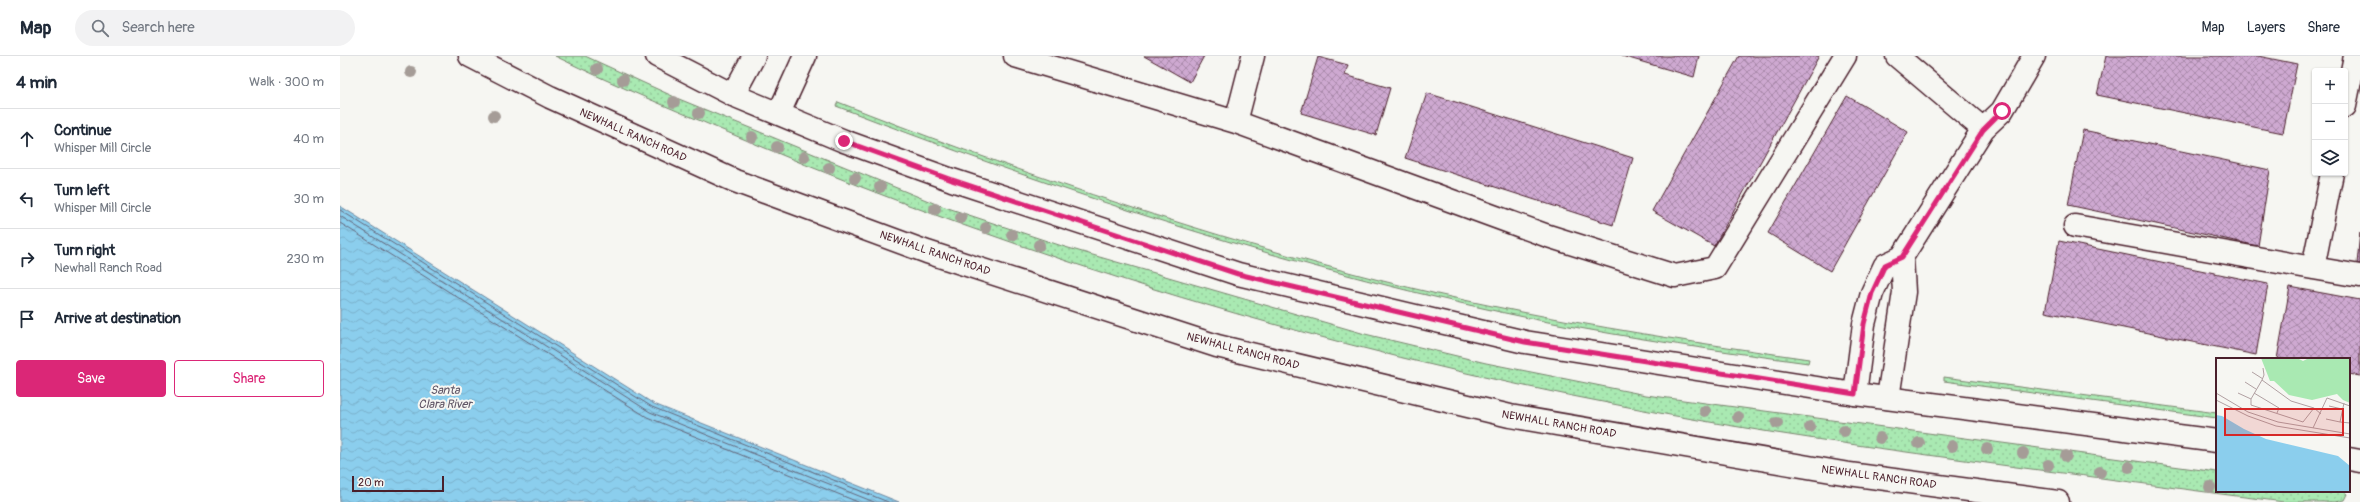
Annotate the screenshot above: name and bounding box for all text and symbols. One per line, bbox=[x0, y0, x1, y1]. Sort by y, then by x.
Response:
search box bbox=[75, 10, 355, 46]
text: Map bbox=[20, 16, 51, 40]
icon: search bbox=[89, 17, 111, 39]
text: Search here bbox=[121, 18, 195, 37]
text: Map bbox=[2202, 19, 2225, 36]
text: Layers bbox=[2247, 19, 2285, 36]
text: Share bbox=[2307, 19, 2340, 36]
map controls bbox=[2312, 68, 2348, 176]
button: + bbox=[2312, 68, 2348, 104]
text: 4 min bbox=[16, 72, 57, 93]
text: Walk · 300 m bbox=[249, 74, 324, 90]
route start bbox=[1993, 102, 2011, 120]
button: − bbox=[2312, 104, 2348, 140]
street label: NEWHALL RANCH ROAD bbox=[577, 105, 689, 165]
text: Continue bbox=[54, 121, 112, 140]
icon: ahead bbox=[16, 128, 38, 150]
text: 40 m bbox=[293, 131, 324, 147]
route end bbox=[835, 132, 853, 150]
text: Whisper Mill Circle bbox=[54, 140, 151, 156]
button: layers bbox=[2312, 140, 2348, 176]
text: Turn left bbox=[54, 181, 110, 200]
icon: left bbox=[16, 188, 38, 210]
text: 30 m bbox=[294, 191, 324, 207]
text: Whisper Mill Circle bbox=[54, 200, 151, 216]
street label: NEWHALL RANCH ROAD bbox=[878, 228, 992, 278]
text: Turn right bbox=[54, 241, 115, 260]
icon: right bbox=[16, 248, 38, 270]
text: 230 m bbox=[287, 251, 324, 267]
text: Newhall Ranch Road bbox=[54, 260, 162, 276]
icon: arrive bbox=[16, 308, 38, 330]
text: Arrive at destination bbox=[54, 309, 181, 328]
street label: NEWHALL RANCH ROAD bbox=[1185, 330, 1301, 372]
inset map bbox=[2216, 358, 2350, 492]
button: Save bbox=[16, 360, 166, 397]
button: Share bbox=[174, 360, 324, 397]
water label: Santa Clara River bbox=[418, 383, 473, 412]
street label: NEWHALL RANCH ROAD bbox=[1501, 408, 1617, 440]
street label: NEWHALL RANCH ROAD bbox=[1821, 462, 1937, 492]
scale bar bbox=[352, 474, 444, 493]
text: 20 m bbox=[358, 476, 384, 489]

